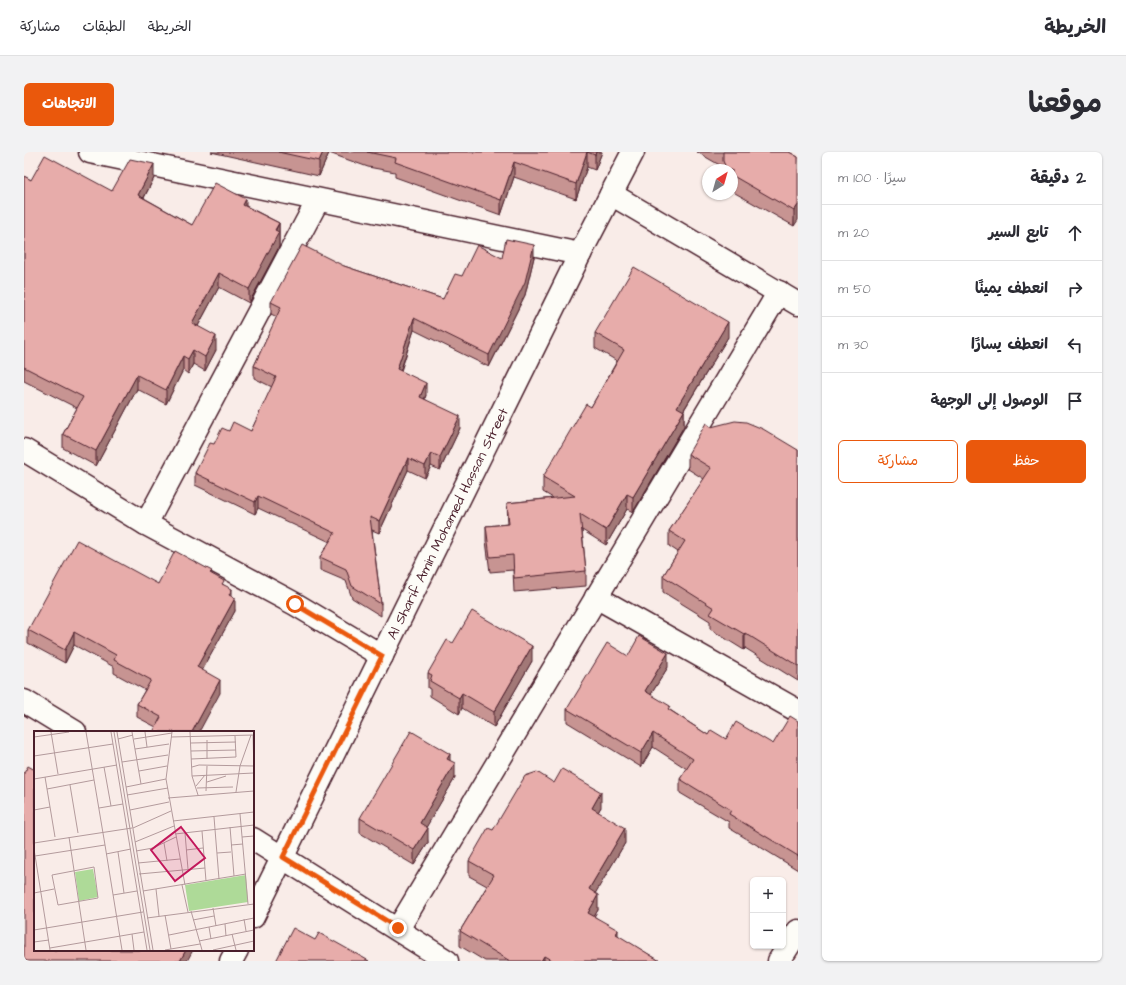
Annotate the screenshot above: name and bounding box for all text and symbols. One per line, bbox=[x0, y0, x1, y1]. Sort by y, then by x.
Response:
text: الخريطة bbox=[1044, 14, 1106, 41]
text: مشاركة bbox=[20, 17, 60, 37]
text: الطبقات bbox=[82, 17, 126, 37]
text: الخريطة bbox=[148, 17, 191, 37]
button: الاتجاهات bbox=[24, 83, 114, 126]
text: موقعنا bbox=[1028, 84, 1102, 123]
north arrow bbox=[702, 164, 738, 200]
text: 2 دقيقة bbox=[1030, 166, 1086, 190]
text: سيرًا · 100 m bbox=[838, 169, 906, 187]
text: تابع السير bbox=[989, 222, 1048, 243]
icon: ahead bbox=[1064, 222, 1086, 244]
text: 20 m bbox=[838, 224, 869, 242]
text: انعطف يمينًا bbox=[975, 278, 1048, 299]
icon: right bbox=[1064, 278, 1086, 300]
text: 50 m bbox=[838, 280, 871, 298]
text: انعطف يسارًا bbox=[971, 334, 1048, 355]
icon: left bbox=[1064, 334, 1086, 356]
text: 30 m bbox=[838, 336, 868, 354]
text: الوصول إلى الوجهة bbox=[931, 390, 1048, 411]
icon: arrive bbox=[1064, 390, 1086, 412]
street label: Al Sharif Amin Mohamed Hassan Street bbox=[383, 404, 514, 643]
button: مشاركة bbox=[838, 440, 958, 483]
button: حفظ bbox=[966, 440, 1086, 483]
route start bbox=[286, 595, 304, 613]
inset map bbox=[34, 731, 254, 951]
map controls bbox=[750, 877, 786, 949]
button: + bbox=[750, 877, 786, 913]
button: − bbox=[750, 913, 786, 949]
route end bbox=[389, 919, 407, 937]

